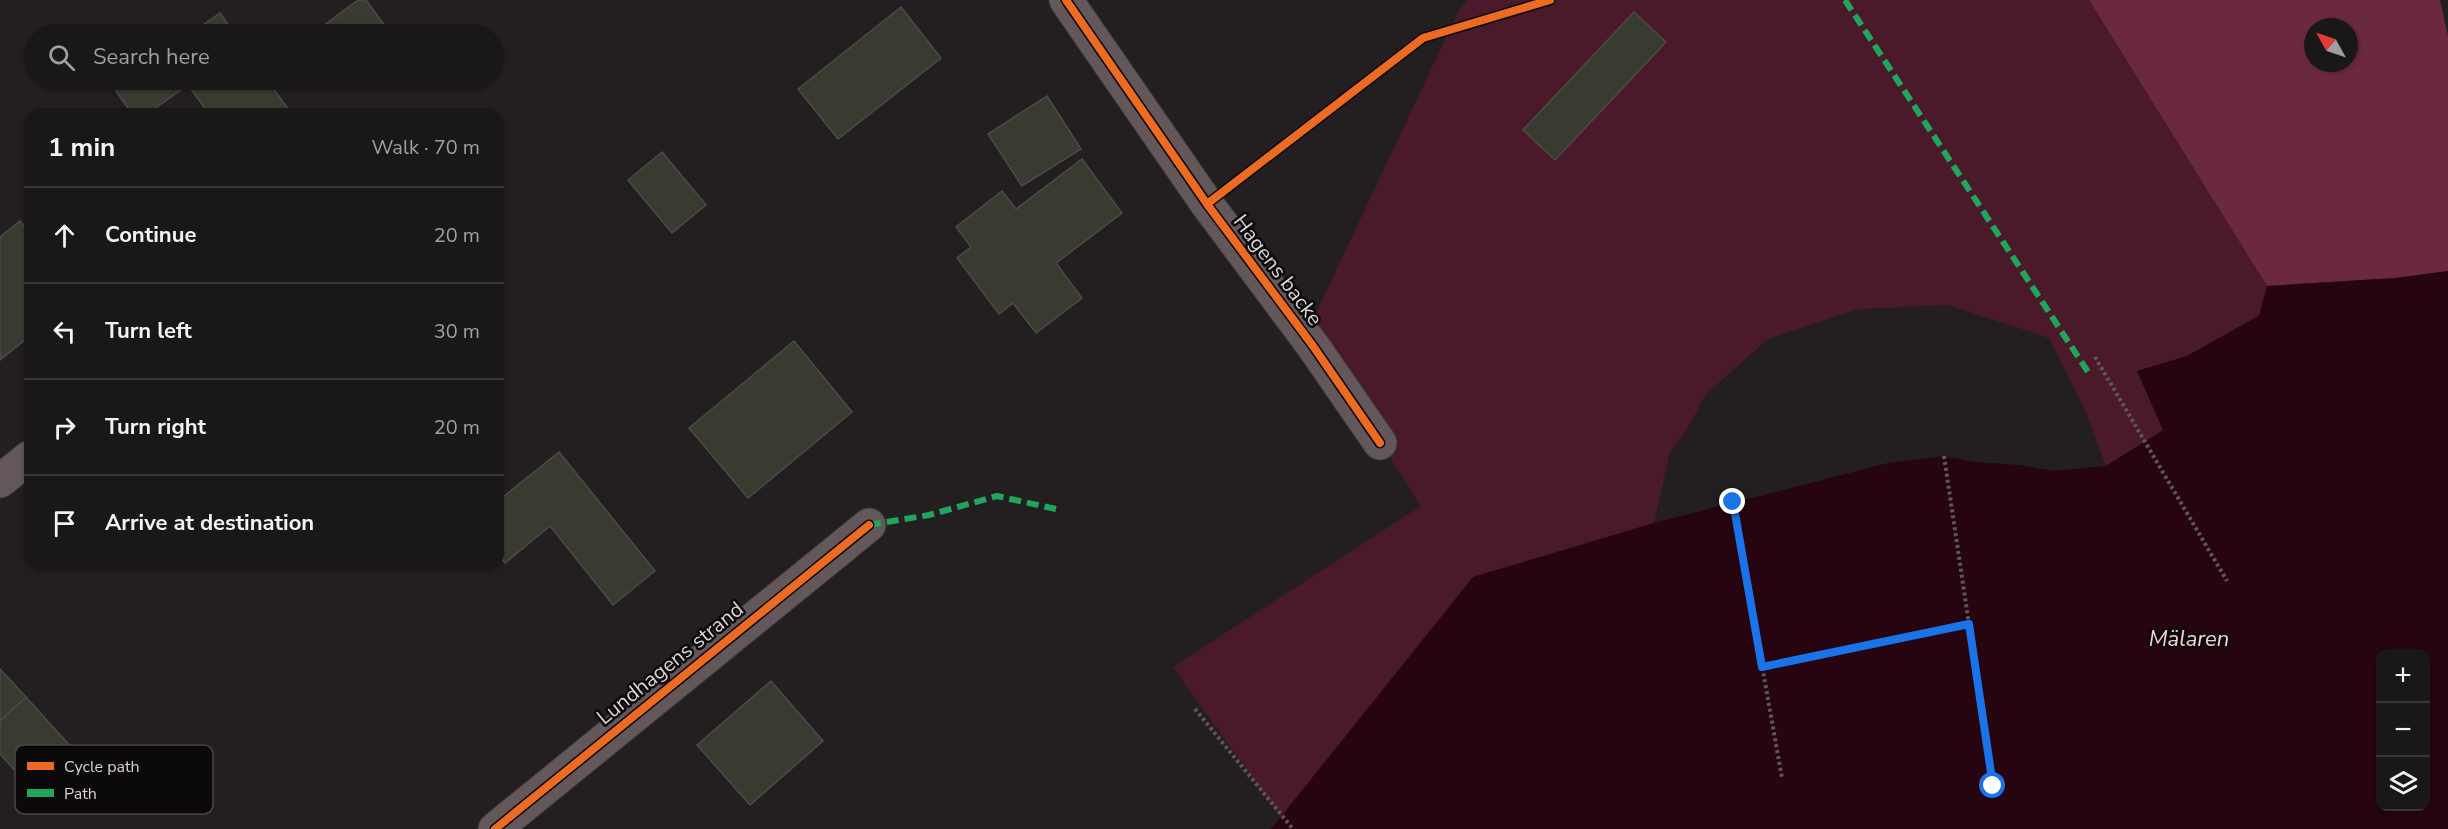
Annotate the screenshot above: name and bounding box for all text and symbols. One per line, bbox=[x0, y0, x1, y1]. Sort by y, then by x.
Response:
north arrow bbox=[2304, 18, 2358, 72]
search box bbox=[24, 24, 504, 90]
icon: search bbox=[45, 41, 78, 74]
text: Search here bbox=[93, 42, 210, 72]
text: 1 min bbox=[48, 130, 115, 165]
text: Walk · 70 m bbox=[372, 134, 480, 161]
street label: Hagens backe bbox=[1227, 209, 1329, 331]
icon: ahead bbox=[48, 219, 81, 252]
text: Continue bbox=[105, 220, 196, 250]
text: 20 m bbox=[434, 222, 480, 249]
icon: left bbox=[48, 315, 81, 348]
text: Turn left bbox=[105, 316, 192, 346]
text: 30 m bbox=[434, 318, 480, 345]
icon: right bbox=[48, 411, 81, 444]
text: Turn right bbox=[105, 412, 206, 442]
text: 20 m bbox=[434, 414, 480, 441]
route end bbox=[1719, 488, 1745, 514]
icon: arrive bbox=[48, 507, 81, 540]
text: Arrive at destination bbox=[105, 508, 314, 538]
street label: Lundhagens strand bbox=[591, 595, 749, 731]
water label: Mälaren bbox=[2149, 624, 2229, 654]
map controls bbox=[2376, 649, 2430, 811]
button: + bbox=[2376, 649, 2430, 703]
button: − bbox=[2376, 703, 2430, 757]
legend bbox=[15, 745, 213, 814]
text: Cycle path bbox=[64, 756, 140, 778]
button: layers bbox=[2376, 757, 2430, 811]
route start bbox=[1979, 772, 2005, 798]
text: Path bbox=[64, 783, 97, 805]

